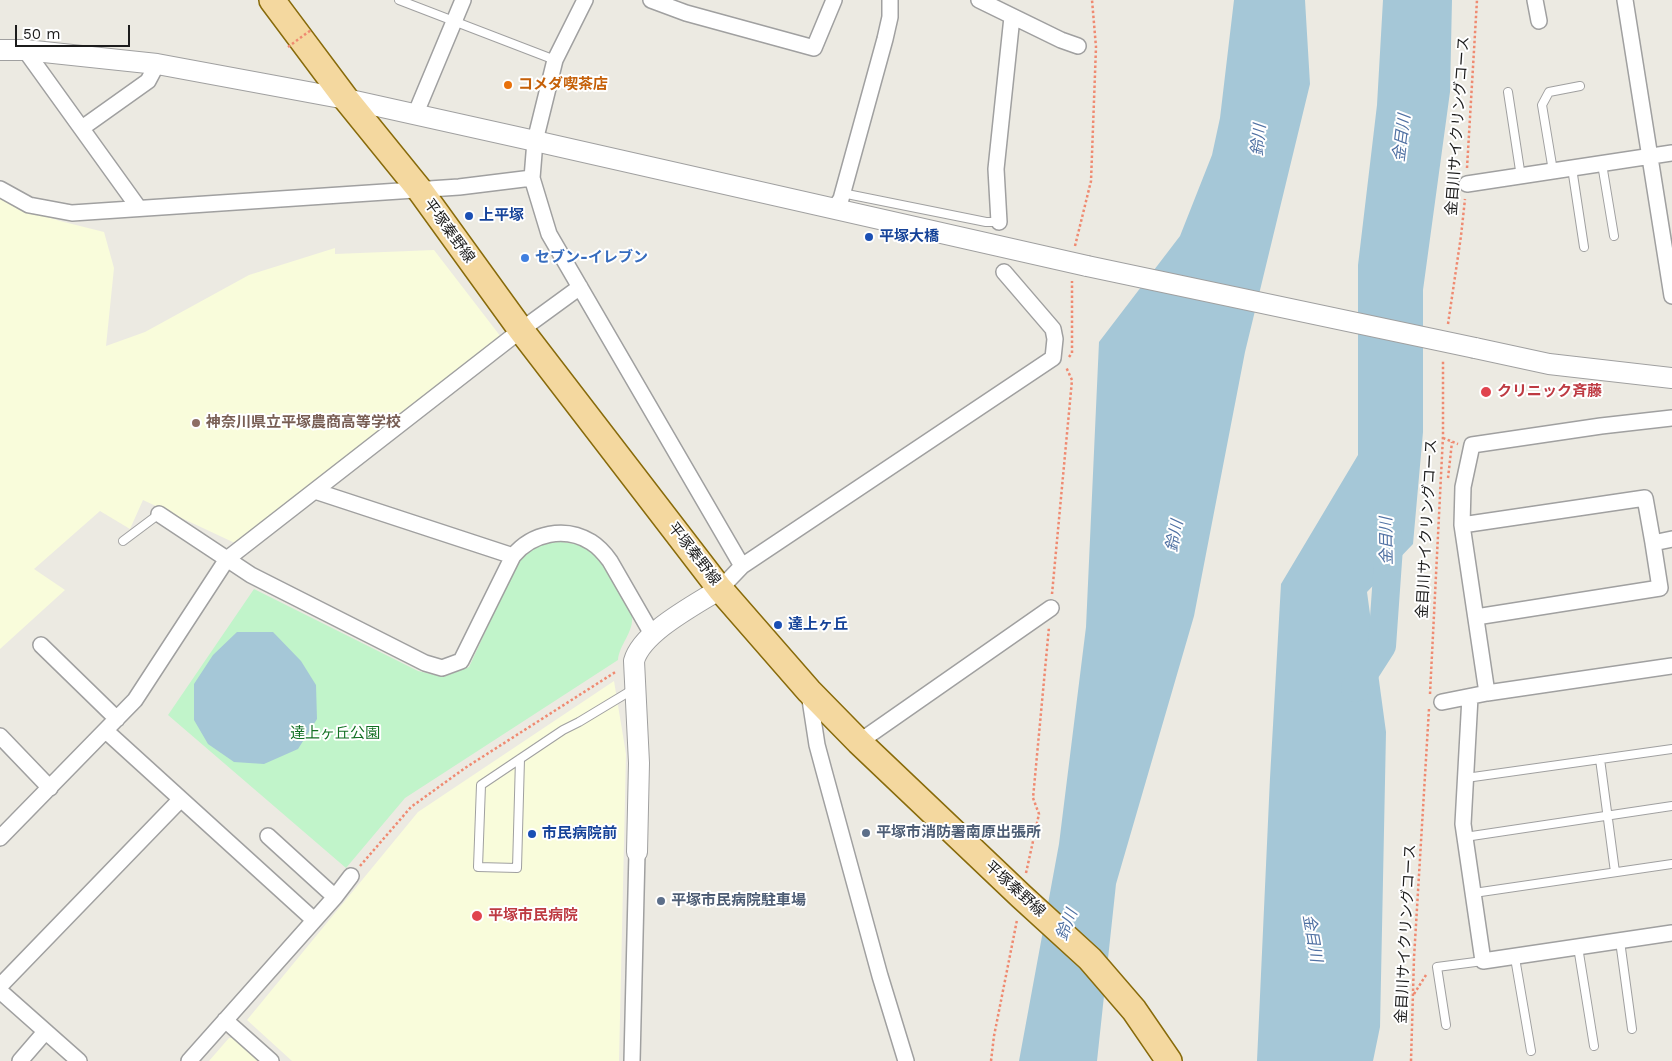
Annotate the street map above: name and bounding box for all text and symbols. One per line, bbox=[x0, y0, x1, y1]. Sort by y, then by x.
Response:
scale bar bbox=[18, 15, 132, 47]
text: 50 m bbox=[23, 25, 60, 43]
street label: 金目川サイクリングコース bbox=[1443, 36, 1473, 216]
place label: コメダ喫茶店 bbox=[518, 76, 608, 94]
marker: コメダ喫茶店 bbox=[502, 79, 514, 91]
water label: 金目川 bbox=[1390, 113, 1414, 163]
water label: 鈴川 bbox=[1248, 123, 1270, 157]
street label: 平塚秦野線 bbox=[420, 195, 478, 267]
place label: 上平塚 bbox=[479, 207, 524, 225]
marker: 上平塚 bbox=[463, 210, 475, 222]
place label: 平塚大橋 bbox=[879, 228, 939, 246]
marker: 平塚大橋 bbox=[863, 231, 875, 243]
place label: セブン-イレブン bbox=[535, 249, 648, 267]
marker: セブン-イレブン bbox=[519, 252, 531, 264]
place label: クリニック斉藤 bbox=[1497, 383, 1602, 401]
marker: クリニック斉藤 bbox=[1479, 385, 1493, 399]
place label: 神奈川県立平塚農商高等学校 bbox=[206, 414, 401, 432]
marker: 神奈川県立平塚農商高等学校 bbox=[190, 417, 202, 429]
street label: 金目川サイクリングコース bbox=[1413, 439, 1441, 619]
water label: 金目川 bbox=[1377, 517, 1397, 565]
water label: 鈴川 bbox=[1163, 518, 1187, 554]
street label: 平塚秦野線 bbox=[664, 519, 724, 589]
place label: 達上ヶ丘 bbox=[788, 616, 848, 634]
marker: 達上ヶ丘 bbox=[772, 619, 784, 631]
park label: 達上ヶ丘公園 bbox=[290, 725, 380, 743]
place label: 平塚市消防署南原出張所 bbox=[876, 824, 1041, 842]
place label: 市民病院前 bbox=[542, 825, 617, 843]
marker: 平塚市消防署南原出張所 bbox=[860, 827, 872, 839]
marker: 市民病院前 bbox=[526, 828, 538, 840]
street label: 金目川サイクリングコース bbox=[1392, 844, 1420, 1024]
street label: 平塚秦野線 bbox=[981, 857, 1049, 921]
place label: 平塚市民病院駐車場 bbox=[671, 892, 806, 910]
marker: 平塚市民病院駐車場 bbox=[655, 895, 667, 907]
place label: 平塚市民病院 bbox=[488, 907, 578, 925]
water label: 鈴川 bbox=[1052, 907, 1082, 943]
marker: 平塚市民病院 bbox=[470, 909, 484, 923]
water label: 金目川 bbox=[1298, 913, 1326, 963]

